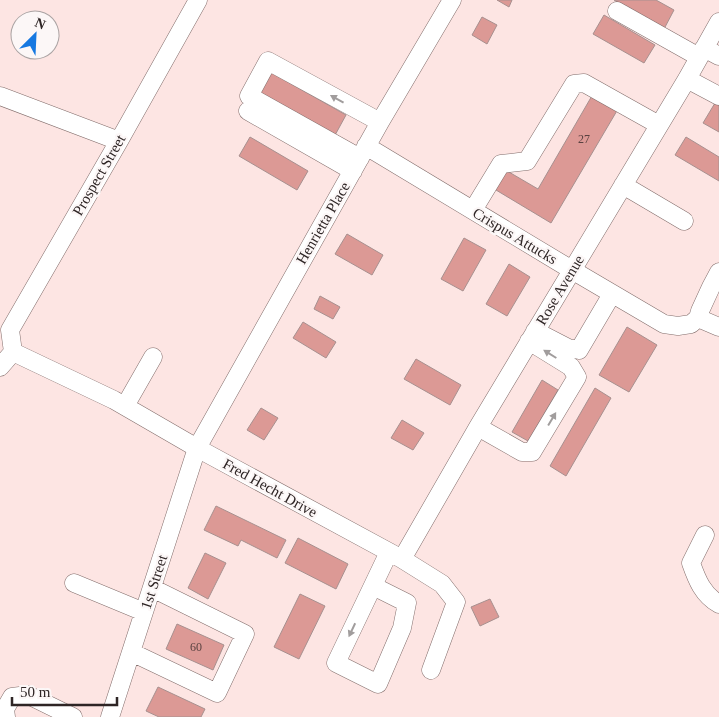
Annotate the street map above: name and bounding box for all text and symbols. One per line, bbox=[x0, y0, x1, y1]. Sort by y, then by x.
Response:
north arrow bbox=[10, 10, 60, 60]
text: N bbox=[32, 15, 48, 32]
one-way arrow bbox=[331, 94, 344, 103]
street label: Prospect Street bbox=[69, 131, 129, 218]
house number: 27 bbox=[578, 132, 590, 146]
street label: Henrietta Place bbox=[293, 179, 353, 267]
street label: Crispus Attucks bbox=[470, 205, 560, 268]
street label: Rose Avenue bbox=[533, 252, 587, 328]
one-way arrow bbox=[543, 350, 557, 359]
one-way arrow bbox=[547, 413, 556, 426]
street label: Fred Hecht Drive bbox=[220, 456, 320, 521]
street label: 1st Street bbox=[138, 552, 171, 611]
one-way arrow bbox=[347, 623, 355, 637]
house number: 60 bbox=[190, 640, 202, 654]
scale bar bbox=[12, 674, 118, 706]
text: 50 m bbox=[20, 684, 51, 700]

